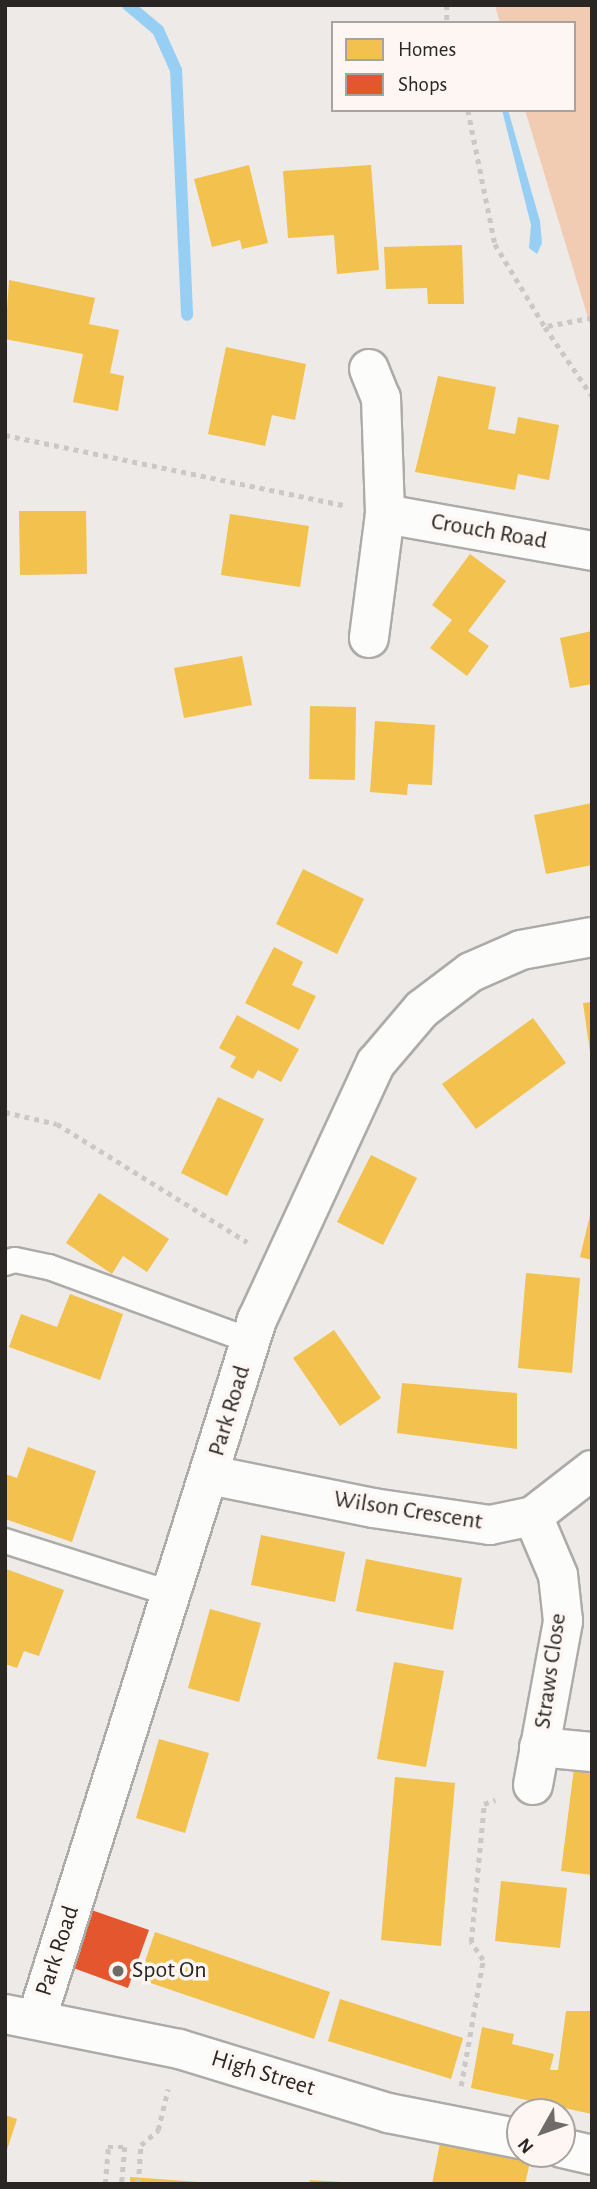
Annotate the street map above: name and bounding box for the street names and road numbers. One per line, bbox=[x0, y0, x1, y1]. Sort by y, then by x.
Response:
street label: Crouch Road bbox=[429, 508, 549, 556]
street label: Park Road bbox=[203, 1362, 257, 1460]
street label: Wilson Crescent bbox=[332, 1485, 484, 1537]
street label: Straws Close bbox=[529, 1611, 573, 1731]
street label: Park Road bbox=[30, 1902, 86, 2000]
street label: High Street bbox=[208, 2045, 318, 2103]

